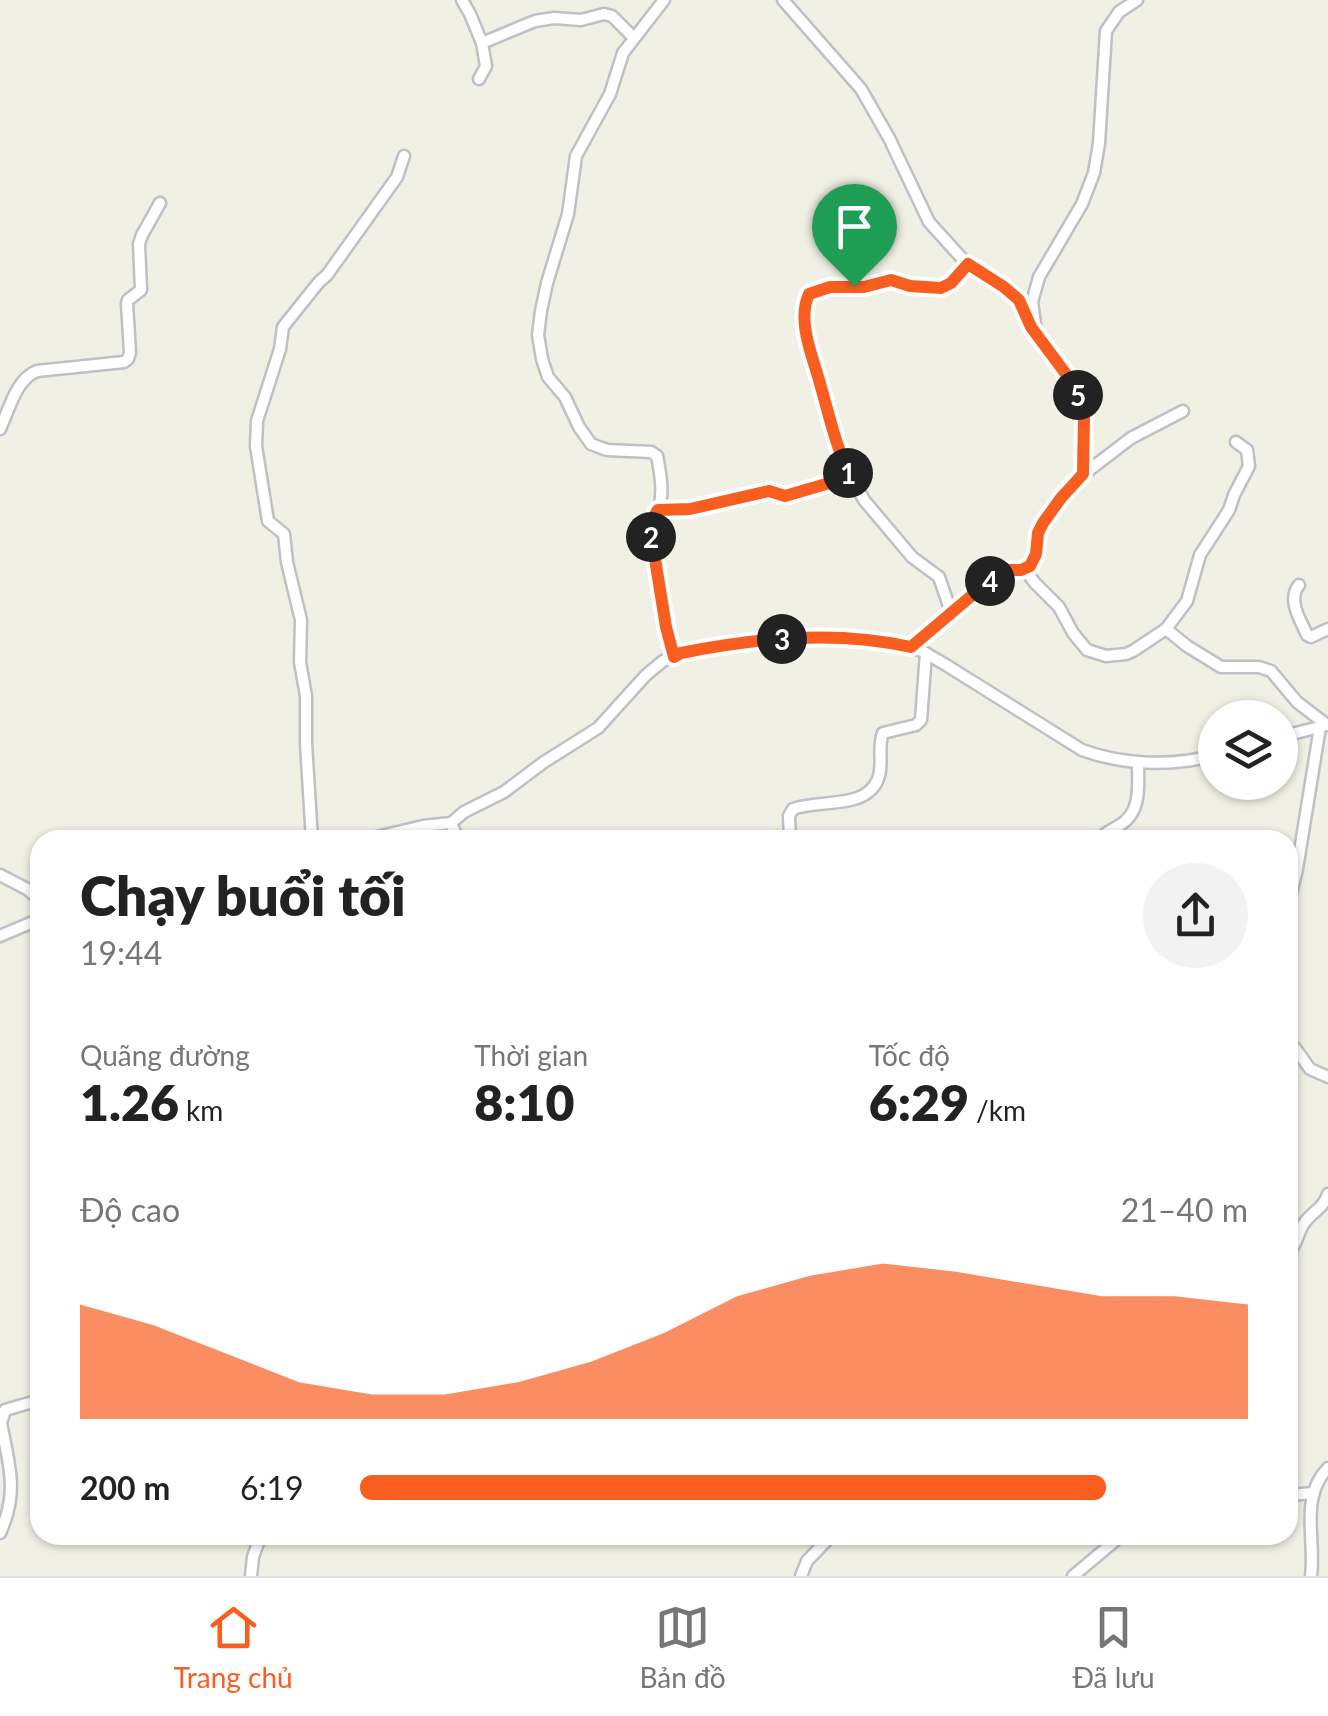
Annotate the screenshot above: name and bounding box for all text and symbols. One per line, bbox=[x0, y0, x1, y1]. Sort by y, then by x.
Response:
pin bbox=[812, 184, 897, 287]
icon: arrive bbox=[827, 199, 882, 254]
pin: 5 bbox=[1053, 370, 1103, 420]
text: 5 bbox=[1070, 378, 1086, 412]
pin: 1 bbox=[823, 448, 873, 498]
text: 1 bbox=[840, 456, 856, 490]
pin: 2 bbox=[626, 512, 676, 562]
text: 2 bbox=[643, 520, 659, 554]
pin: 4 bbox=[965, 556, 1015, 606]
text: 4 bbox=[982, 564, 998, 598]
pin: 3 bbox=[757, 614, 807, 664]
text: 3 bbox=[774, 622, 790, 656]
map controls bbox=[1198, 700, 1298, 800]
button: layers bbox=[1198, 700, 1298, 800]
text: Chạy buổi tối bbox=[80, 862, 406, 928]
button: share bbox=[1143, 863, 1248, 968]
text: 19:44 bbox=[80, 933, 162, 972]
text: Quãng đường bbox=[80, 1038, 250, 1072]
text: Thời gian bbox=[474, 1038, 588, 1072]
text: Tốc độ bbox=[869, 1038, 950, 1072]
text: 1.26 bbox=[80, 1072, 179, 1132]
text: 8:10 bbox=[474, 1072, 575, 1132]
text: 6:29 bbox=[869, 1072, 969, 1132]
text: km bbox=[179, 1093, 223, 1127]
text: /km bbox=[969, 1093, 1026, 1127]
text: Độ cao bbox=[80, 1190, 180, 1229]
text: 21–40 m bbox=[1121, 1190, 1248, 1229]
text: 200 m bbox=[80, 1468, 170, 1507]
text: 6:19 bbox=[240, 1468, 304, 1507]
tab: Trang chủ bbox=[173, 1600, 293, 1694]
tab: Bản đồ bbox=[639, 1600, 726, 1694]
tab: Đã lưu bbox=[1072, 1600, 1155, 1694]

